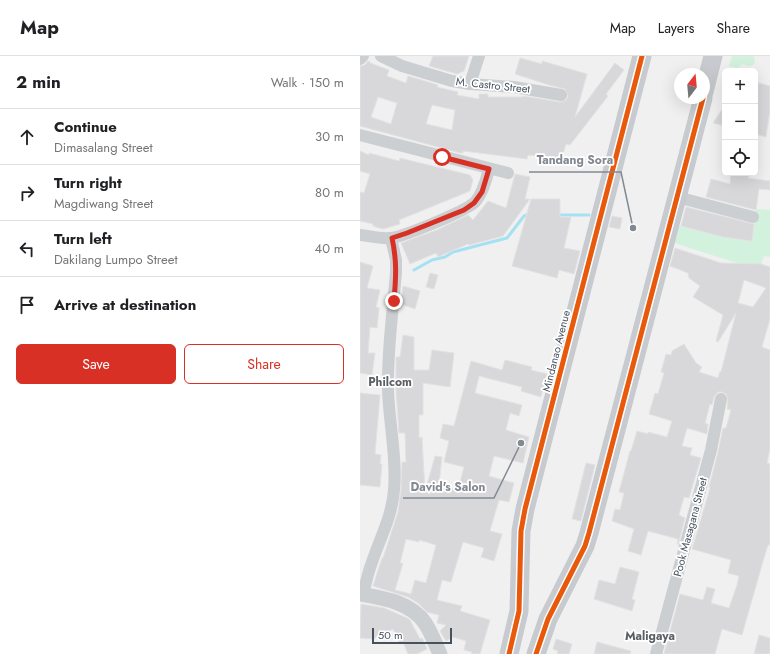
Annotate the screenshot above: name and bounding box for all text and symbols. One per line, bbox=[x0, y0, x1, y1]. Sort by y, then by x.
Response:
text: Map bbox=[20, 14, 59, 41]
text: Map bbox=[610, 18, 636, 38]
text: Layers bbox=[658, 18, 694, 38]
text: Share bbox=[716, 18, 750, 38]
north arrow bbox=[674, 68, 710, 104]
map controls bbox=[722, 68, 758, 176]
button: + bbox=[722, 68, 758, 104]
text: 2 min bbox=[16, 70, 61, 94]
text: Walk · 150 m bbox=[271, 73, 344, 92]
street label: M. Castro Street bbox=[455, 73, 531, 97]
button: − bbox=[722, 104, 758, 140]
text: Continue bbox=[54, 116, 117, 138]
icon: ahead bbox=[16, 126, 38, 148]
text: 30 m bbox=[315, 127, 344, 146]
text: Dimasalang Street bbox=[54, 138, 153, 157]
button: locate bbox=[722, 140, 758, 176]
route start bbox=[433, 148, 451, 166]
callout: Tandang Sora bbox=[529, 148, 621, 172]
text: Tandang Sora bbox=[537, 151, 613, 169]
text: Turn right bbox=[54, 172, 122, 194]
icon: right bbox=[16, 182, 38, 204]
text: 80 m bbox=[315, 183, 344, 202]
text: Magdiwang Street bbox=[54, 194, 153, 213]
text: Turn left bbox=[54, 228, 112, 250]
icon: left bbox=[16, 238, 38, 260]
text: 40 m bbox=[315, 239, 344, 258]
text: Dakilang Lumpo Street bbox=[54, 250, 178, 269]
route end bbox=[385, 292, 403, 310]
icon: arrive bbox=[16, 294, 38, 316]
text: Arrive at destination bbox=[54, 294, 196, 316]
street label: Mindanao Avenue bbox=[538, 308, 574, 394]
button: Save bbox=[16, 344, 176, 384]
button: Share bbox=[184, 344, 344, 384]
district label: Philcom bbox=[368, 373, 412, 391]
callout: David's Salon bbox=[403, 474, 494, 498]
street label: Pook Masagana Street bbox=[669, 475, 711, 578]
text: David's Salon bbox=[411, 478, 486, 496]
scale bar bbox=[372, 626, 452, 645]
text: 50 m bbox=[378, 627, 403, 643]
district label: Maligaya bbox=[625, 627, 675, 645]

